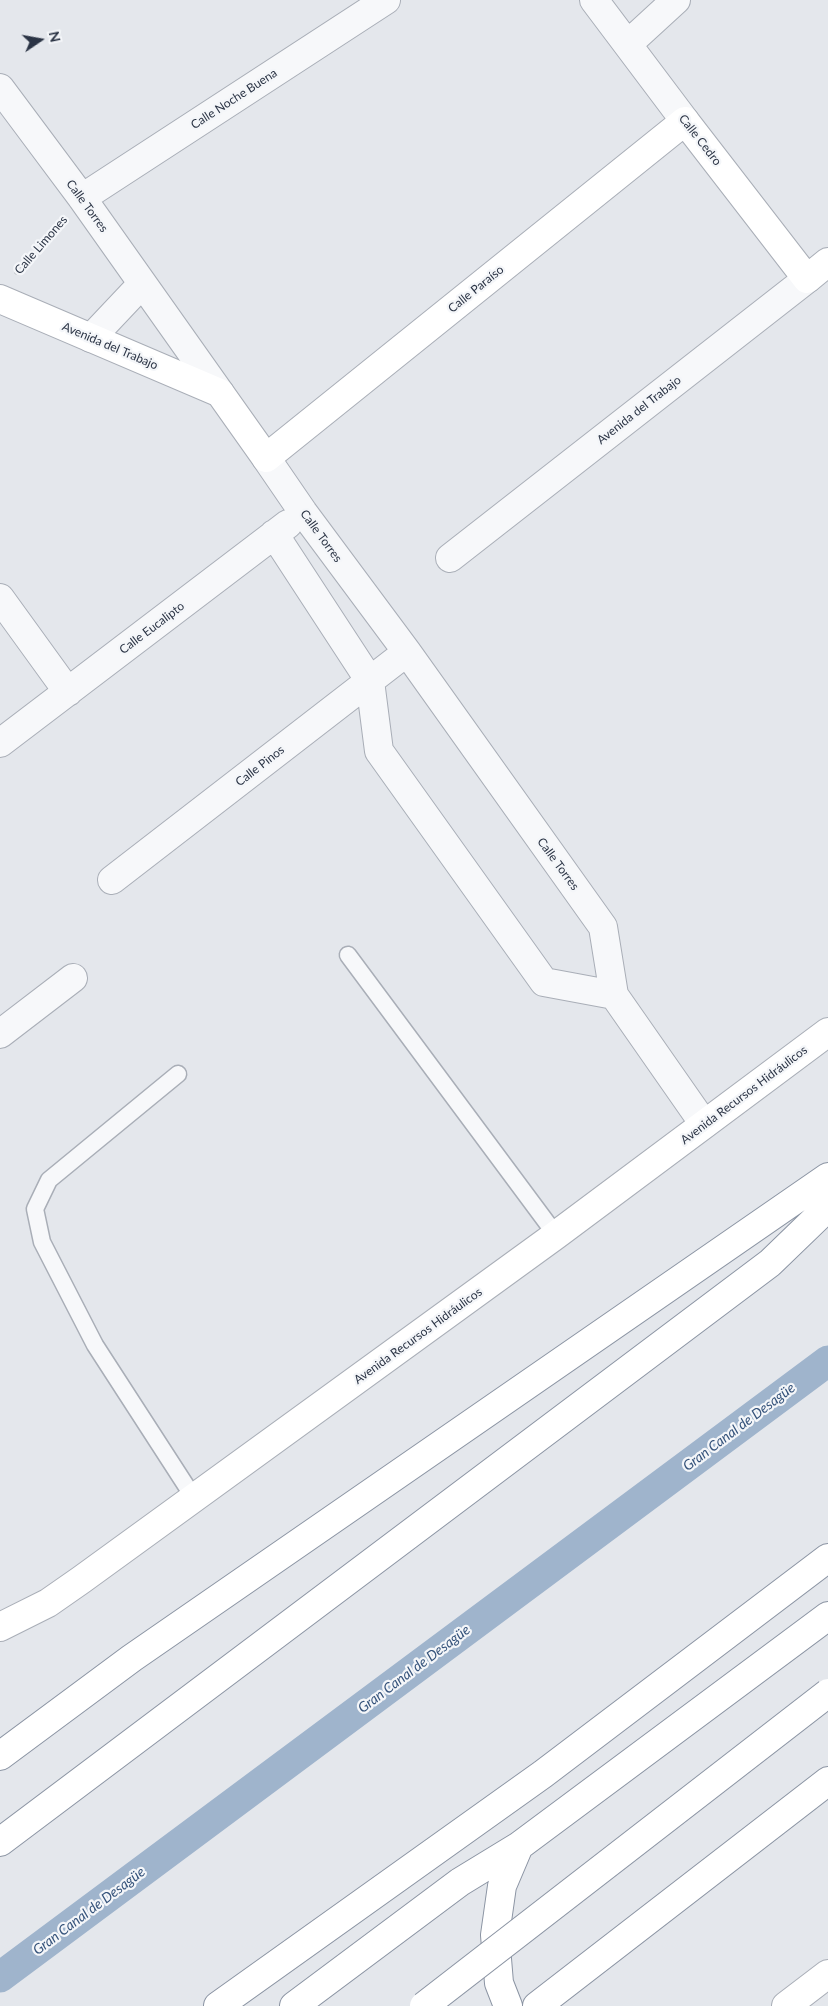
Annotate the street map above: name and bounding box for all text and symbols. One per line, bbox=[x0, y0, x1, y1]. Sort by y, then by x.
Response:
north arrow bbox=[15, 15, 65, 65]
text: N bbox=[46, 30, 65, 44]
street label: Calle Noche Buena bbox=[188, 66, 280, 132]
street label: Calle Cedro bbox=[676, 112, 724, 168]
street label: Calle Torres bbox=[63, 177, 111, 235]
street label: Calle Limones bbox=[12, 213, 70, 277]
street label: Calle Paraíso bbox=[445, 262, 507, 316]
street label: Avenida del Trabajo bbox=[60, 319, 160, 373]
street label: Avenida del Trabajo bbox=[594, 373, 684, 447]
street label: Calle Torres bbox=[297, 507, 345, 565]
street label: Calle Eucalipto bbox=[117, 599, 187, 657]
street label: Calle Pinos bbox=[233, 743, 287, 789]
street label: Calle Torres bbox=[534, 835, 582, 893]
street label: Avenida Recursos Hidráulicos bbox=[678, 1043, 810, 1147]
street label: Avenida Recursos Hidráulicos bbox=[351, 1285, 485, 1387]
water label: Gran Canal de Desagüe bbox=[680, 1379, 798, 1475]
water label: Gran Canal de Desagüe bbox=[355, 1621, 473, 1717]
water label: Gran Canal de Desagüe bbox=[30, 1863, 148, 1959]

